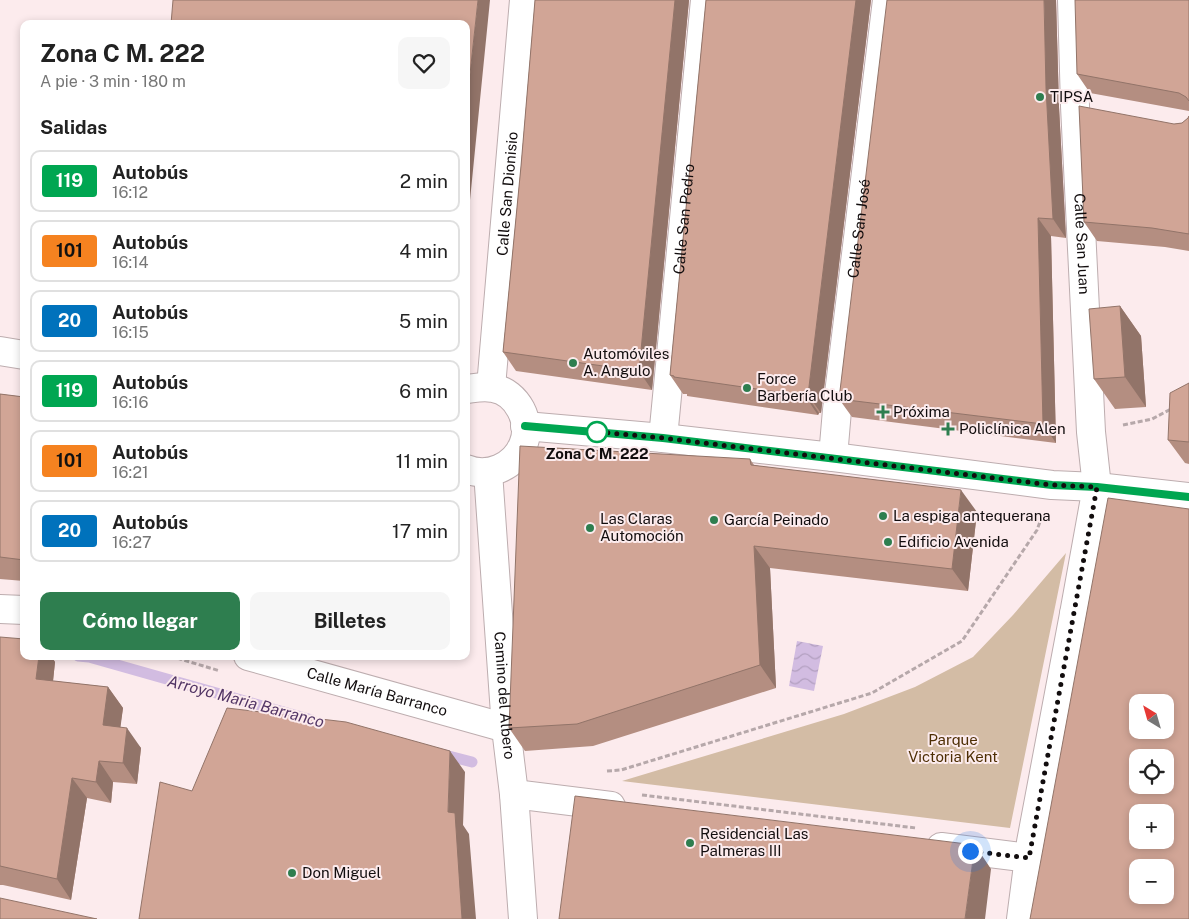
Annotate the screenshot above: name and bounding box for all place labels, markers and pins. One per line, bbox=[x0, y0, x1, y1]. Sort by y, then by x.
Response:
place label: TIPSA bbox=[1050, 88, 1094, 105]
marker: TIPSA bbox=[1034, 91, 1046, 103]
place label: Automóviles A. Angulo bbox=[583, 345, 669, 379]
marker: Automóviles A. Angulo bbox=[567, 357, 579, 369]
place label: Force Barbería Club bbox=[757, 370, 853, 404]
marker: Force Barbería Club bbox=[741, 382, 753, 394]
place label: Próxima bbox=[893, 403, 950, 420]
marker: Próxima bbox=[877, 406, 889, 418]
place label: Policlínica Alen bbox=[959, 420, 1066, 437]
marker: Zona C M. 222 bbox=[586, 421, 608, 443]
marker: Policlínica Alen bbox=[941, 422, 955, 436]
place label: Zona C M. 222 bbox=[545, 445, 649, 462]
place label: La espiga antequerana bbox=[893, 507, 1051, 524]
place label: Las Claras Automoción bbox=[600, 510, 684, 544]
marker: La espiga antequerana bbox=[877, 510, 889, 522]
place label: García Peinado bbox=[724, 511, 829, 528]
marker: García Peinado bbox=[708, 514, 720, 526]
marker: Las Claras Automoción bbox=[584, 522, 596, 534]
place label: Edificio Avenida bbox=[898, 533, 1009, 550]
marker: Edificio Avenida bbox=[882, 536, 894, 548]
place label: Residencial Las Palmeras III bbox=[700, 825, 808, 859]
marker: Residencial Las Palmeras III bbox=[684, 837, 696, 849]
place label: Don Miguel bbox=[302, 864, 381, 881]
marker: Don Miguel bbox=[286, 867, 298, 879]

